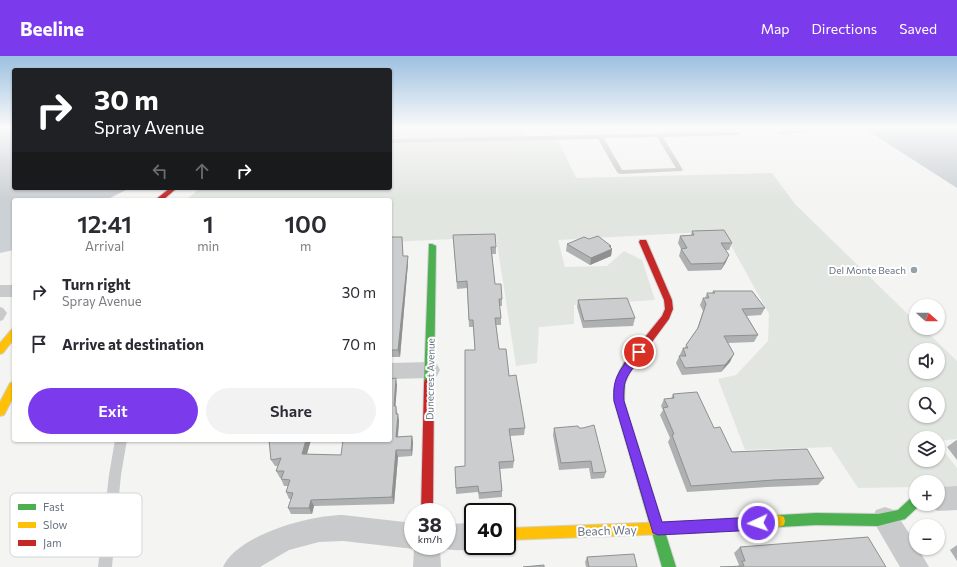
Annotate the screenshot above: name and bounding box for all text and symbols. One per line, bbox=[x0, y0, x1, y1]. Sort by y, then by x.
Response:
text: Beeline bbox=[20, 17, 84, 40]
text: Map bbox=[761, 20, 790, 37]
text: Directions bbox=[812, 20, 877, 37]
text: Saved bbox=[899, 20, 937, 37]
text: 30 m bbox=[94, 82, 159, 116]
icon: right bbox=[28, 84, 80, 136]
text: Spray Avenue bbox=[94, 116, 204, 138]
icon: left bbox=[149, 160, 171, 182]
icon: ahead bbox=[191, 160, 213, 182]
icon: right bbox=[233, 160, 255, 182]
text: 12:41 bbox=[77, 209, 132, 238]
text: 1 bbox=[203, 209, 214, 238]
text: 100 bbox=[284, 209, 327, 238]
text: Arrival bbox=[85, 238, 124, 254]
text: min bbox=[197, 238, 219, 254]
text: m bbox=[300, 238, 311, 254]
place label: Del Monte Beach bbox=[829, 264, 906, 276]
marker: Del Monte Beach bbox=[909, 265, 919, 275]
text: Turn right bbox=[62, 275, 131, 293]
icon: right bbox=[28, 281, 50, 303]
text: 30 m bbox=[342, 283, 376, 301]
text: Spray Avenue bbox=[62, 293, 142, 309]
north arrow bbox=[909, 299, 945, 335]
map controls bbox=[909, 299, 945, 555]
icon: arrive bbox=[28, 333, 50, 355]
text: Arrive at destination bbox=[62, 335, 204, 353]
text: 70 m bbox=[342, 335, 376, 353]
pin bbox=[622, 335, 656, 369]
street label: Dunecrest Avenue bbox=[423, 338, 437, 420]
icon: arrive bbox=[628, 341, 650, 363]
button: sound bbox=[909, 343, 945, 379]
button: search bbox=[909, 387, 945, 423]
button: Exit bbox=[28, 388, 198, 434]
button: Share bbox=[206, 388, 376, 434]
button: layers bbox=[909, 431, 945, 467]
button: + bbox=[909, 475, 945, 511]
legend bbox=[10, 493, 142, 557]
text: Fast bbox=[43, 500, 65, 513]
position arrow bbox=[737, 502, 779, 544]
speed limit sign: 40 bbox=[464, 503, 516, 555]
text: 38 bbox=[418, 512, 442, 536]
text: Slow bbox=[43, 518, 68, 531]
button: − bbox=[909, 519, 945, 555]
street label: Beach Way bbox=[577, 522, 637, 538]
text: km/h bbox=[418, 533, 442, 545]
text: Jam bbox=[43, 536, 62, 550]

